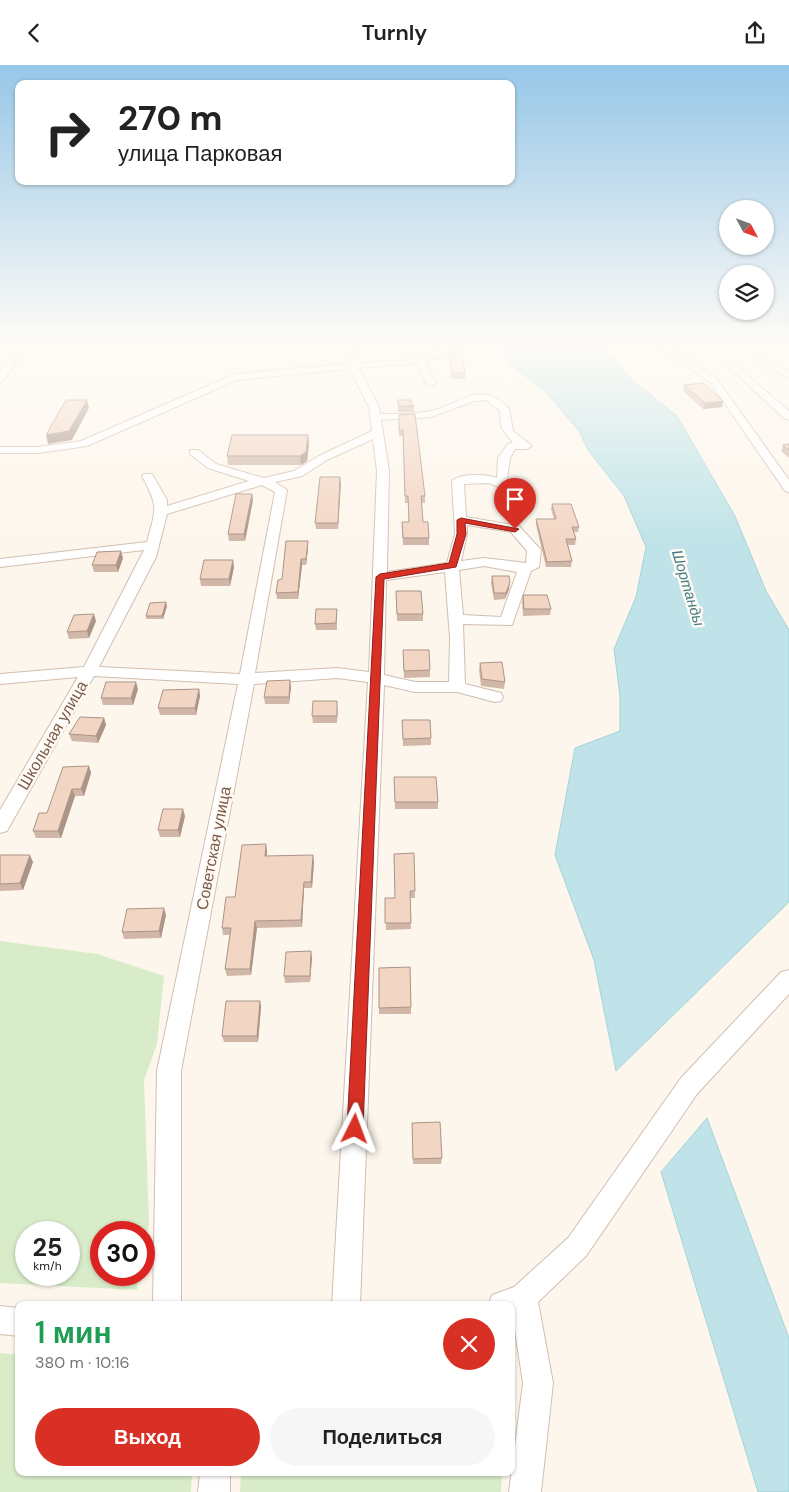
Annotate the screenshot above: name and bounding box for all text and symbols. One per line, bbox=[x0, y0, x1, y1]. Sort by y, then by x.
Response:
text: Turnly bbox=[362, 18, 427, 47]
icon: back bbox=[20, 19, 48, 47]
icon: share bbox=[741, 19, 769, 47]
text: 270 m bbox=[118, 95, 222, 141]
icon: right bbox=[35, 100, 100, 165]
text: улица Парковая bbox=[118, 139, 282, 168]
north arrow bbox=[719, 200, 774, 255]
map controls bbox=[719, 200, 774, 320]
button: layers bbox=[719, 265, 774, 320]
pin bbox=[494, 478, 536, 529]
icon: arrive bbox=[501, 485, 529, 513]
water label: Шортанды bbox=[667, 547, 709, 629]
street label: Школьная улица bbox=[13, 677, 92, 794]
street label: Советская улица bbox=[191, 784, 236, 912]
position arrow bbox=[328, 1102, 380, 1154]
speed limit sign: 30 bbox=[90, 1221, 155, 1286]
text: 25 bbox=[33, 1231, 62, 1264]
text: km/h bbox=[33, 1258, 62, 1274]
text: 1 мин bbox=[35, 1313, 112, 1352]
button: close bbox=[443, 1318, 495, 1370]
text: 380 m · 10:16 bbox=[35, 1352, 130, 1373]
button: Выход bbox=[35, 1408, 260, 1466]
button: Поделиться bbox=[270, 1408, 495, 1466]

